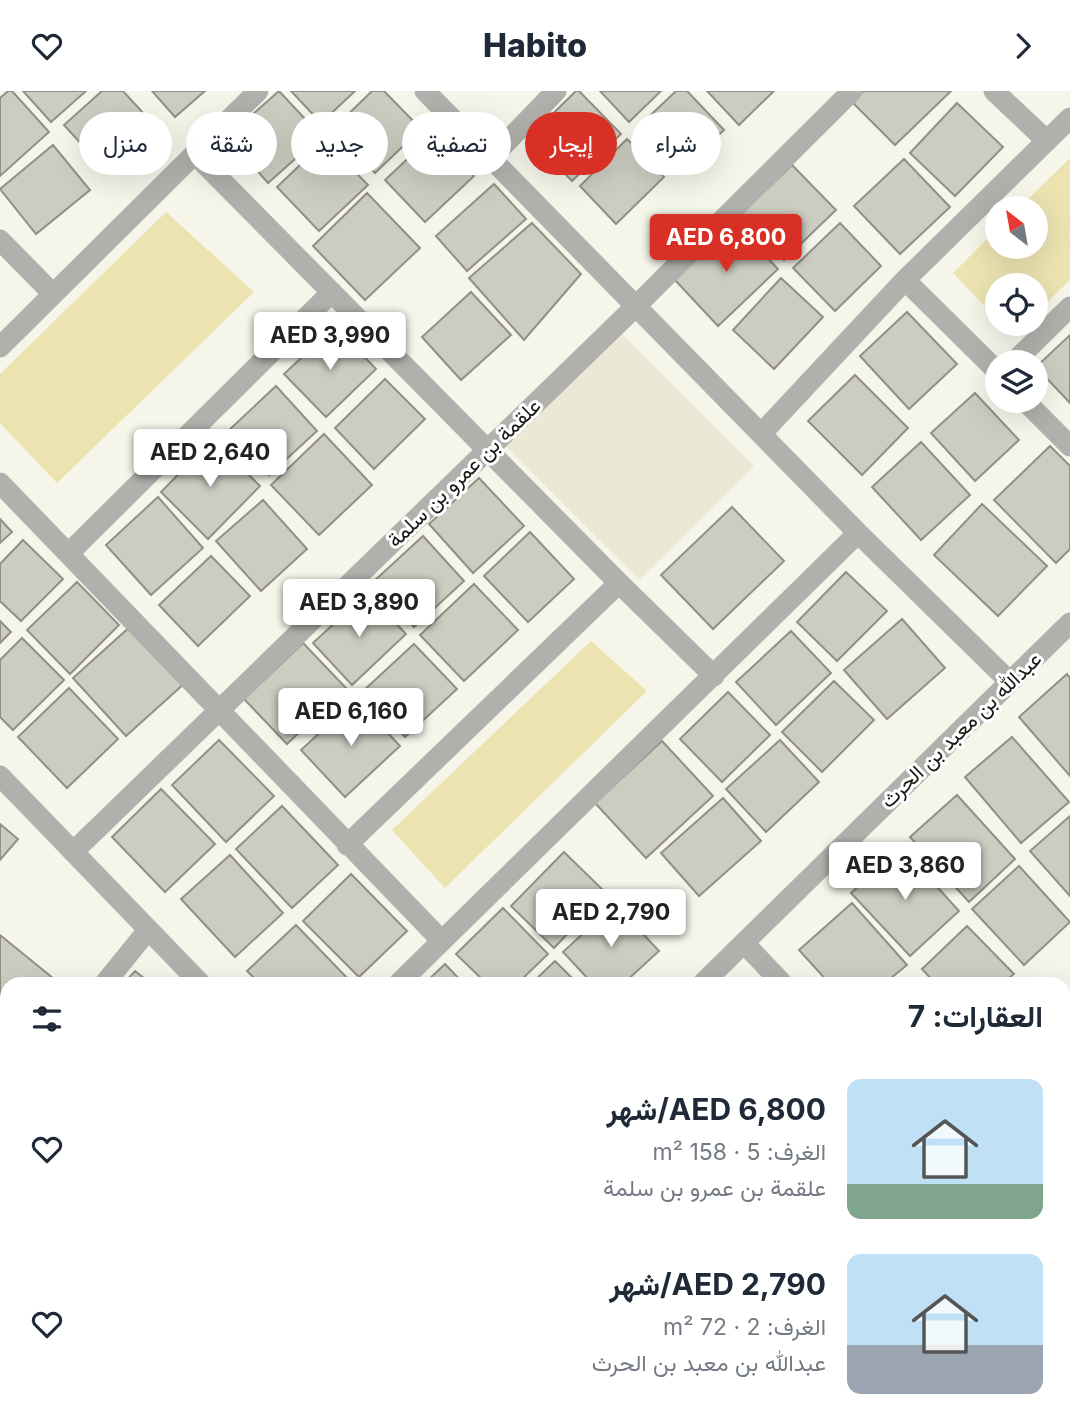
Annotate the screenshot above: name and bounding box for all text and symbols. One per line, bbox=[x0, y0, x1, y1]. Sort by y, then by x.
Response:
text: Habito bbox=[483, 26, 587, 65]
icon: heart bbox=[28, 27, 66, 65]
icon: forward bbox=[1004, 27, 1042, 65]
chip: منزل bbox=[79, 112, 172, 175]
chip: شقة bbox=[186, 112, 277, 175]
chip: جديد bbox=[291, 112, 388, 175]
chip: تصفية bbox=[402, 112, 511, 175]
chip: إيجار bbox=[525, 112, 617, 175]
chip: شراء bbox=[631, 112, 721, 175]
north arrow bbox=[985, 196, 1048, 259]
map controls bbox=[985, 196, 1048, 413]
pin: AED 6,800 bbox=[646, 215, 806, 274]
text: AED 6,800 bbox=[666, 223, 786, 251]
button: locate bbox=[985, 273, 1048, 336]
pin: AED 3,990 bbox=[250, 313, 410, 372]
text: AED 3,990 bbox=[270, 321, 390, 349]
button: layers bbox=[985, 350, 1048, 413]
street label: علقمة بن عمرو بن سلمة bbox=[382, 393, 546, 553]
pin: AED 2,640 bbox=[130, 429, 290, 489]
text: AED 2,640 bbox=[150, 438, 270, 466]
pin: AED 3,890 bbox=[279, 580, 439, 639]
text: AED 3,890 bbox=[299, 588, 419, 616]
street label: عبدالله بن معبد بن الحرث bbox=[875, 646, 1047, 814]
pin: AED 6,160 bbox=[271, 689, 431, 748]
text: AED 6,160 bbox=[294, 697, 408, 725]
pin: AED 3,860 bbox=[825, 843, 985, 902]
text: AED 3,860 bbox=[845, 851, 965, 879]
pin: AED 2,790 bbox=[531, 889, 691, 949]
text: AED 2,790 bbox=[552, 898, 670, 926]
text: العقارات: 7 bbox=[908, 998, 1043, 1034]
icon: filters bbox=[28, 1000, 66, 1038]
text: AED 6,800/شهر bbox=[606, 1091, 826, 1127]
icon: home bbox=[903, 1107, 987, 1191]
icon: heart bbox=[28, 1130, 66, 1168]
text: الغرف: 5 · 158 m² bbox=[653, 1138, 826, 1166]
text: علقمة بن عمرو بن سلمة bbox=[603, 1174, 826, 1202]
text: AED 2,790/شهر bbox=[609, 1266, 826, 1302]
icon: home bbox=[903, 1282, 987, 1366]
icon: heart bbox=[28, 1305, 66, 1343]
text: الغرف: 2 · 72 m² bbox=[663, 1313, 826, 1341]
text: عبدالله بن معبد بن الحرث bbox=[592, 1349, 826, 1377]

